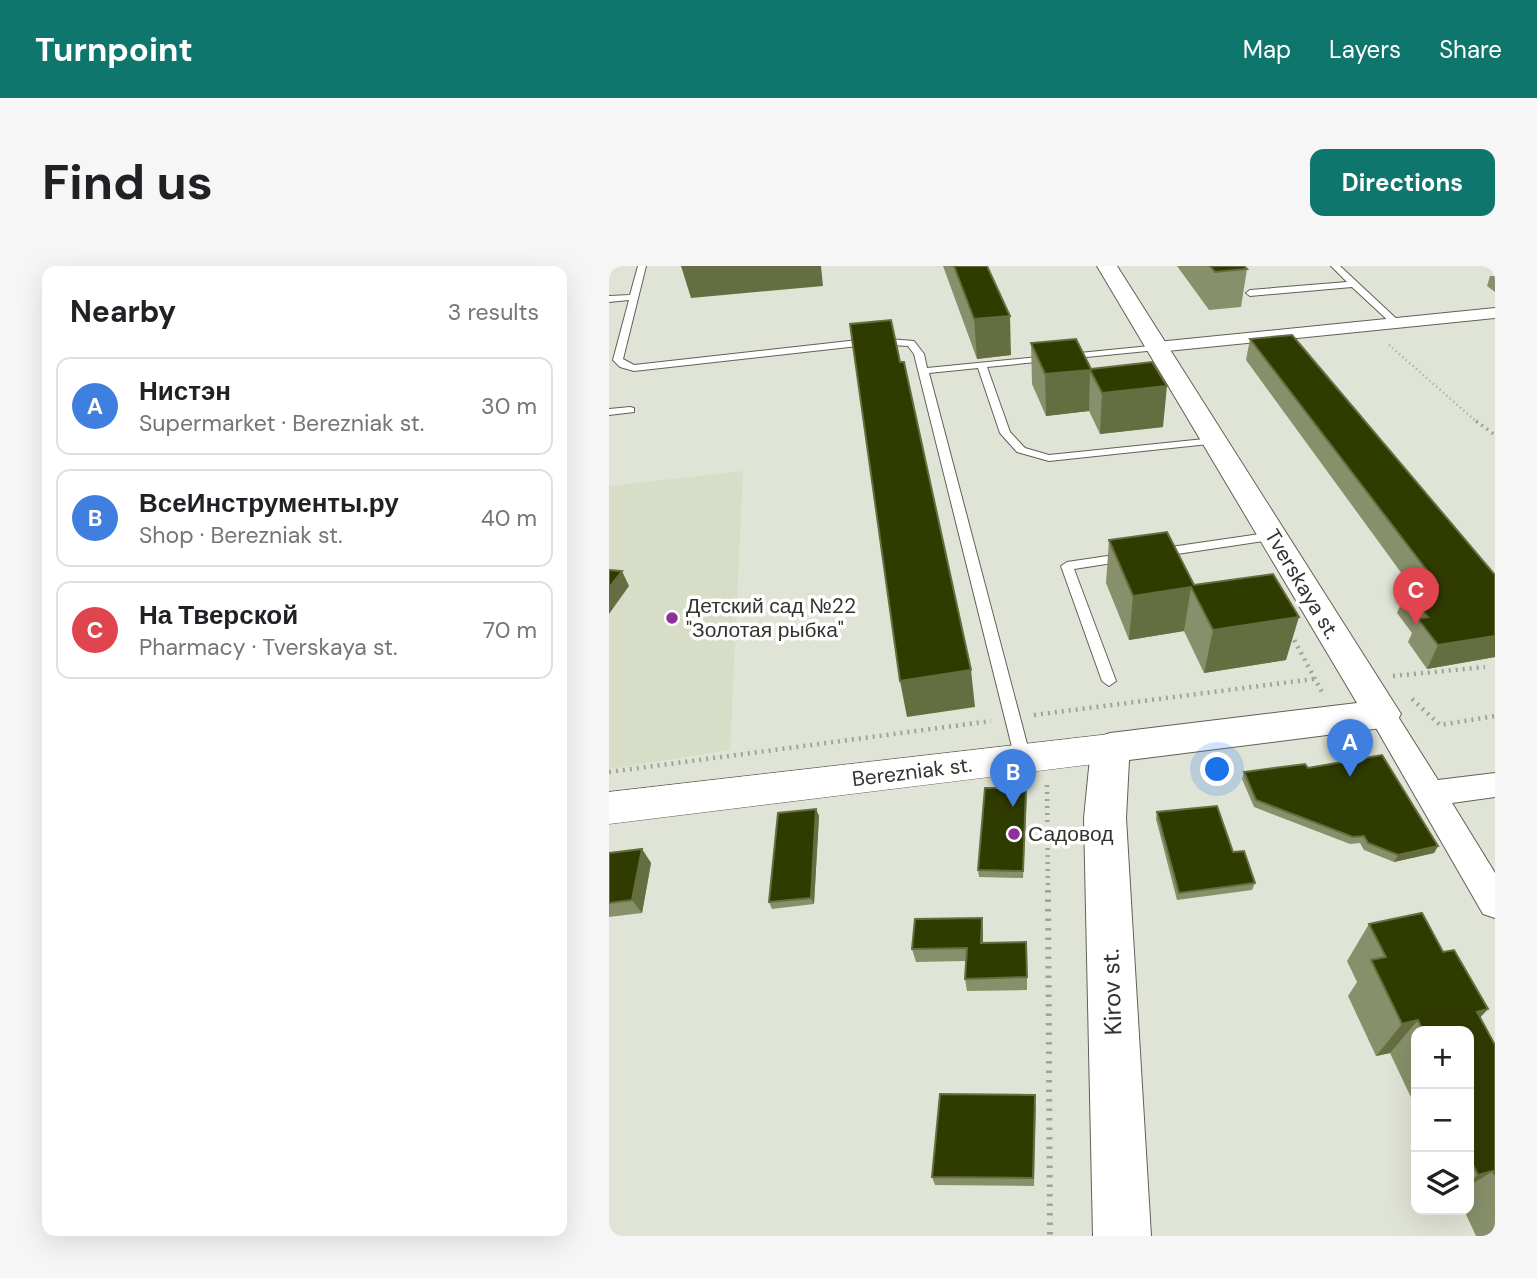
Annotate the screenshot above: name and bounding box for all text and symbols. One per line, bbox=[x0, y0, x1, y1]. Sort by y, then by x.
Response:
text: Turnpoint bbox=[35, 28, 193, 71]
text: Map bbox=[1243, 34, 1291, 65]
text: Layers bbox=[1329, 34, 1401, 65]
text: Share bbox=[1439, 34, 1502, 65]
button: Directions bbox=[1310, 149, 1495, 216]
text: Find us bbox=[42, 150, 213, 214]
text: Nearby bbox=[70, 292, 176, 331]
text: 3 results bbox=[448, 297, 539, 327]
text: Нистэн bbox=[139, 374, 231, 408]
text: A bbox=[87, 391, 103, 421]
text: 30 m bbox=[481, 391, 537, 421]
text: Supermarket · Berezniak st. bbox=[139, 408, 424, 438]
text: ВсеИнструменты.ру bbox=[139, 486, 399, 520]
text: B bbox=[88, 503, 102, 533]
text: 40 m bbox=[481, 503, 537, 533]
text: Shop · Berezniak st. bbox=[139, 520, 343, 550]
street label: Tverskaya st. bbox=[1258, 524, 1346, 644]
pin: C bbox=[1393, 567, 1439, 625]
place label: Детский сад №22 "Золотая рыбка" bbox=[686, 592, 856, 644]
text: На Тверской bbox=[139, 598, 298, 632]
marker: Детский сад №22 "Золотая рыбка" bbox=[664, 610, 680, 626]
text: C bbox=[87, 615, 103, 645]
text: 70 m bbox=[483, 615, 537, 645]
text: Pharmacy · Tverskaya st. bbox=[139, 632, 398, 662]
pin: A bbox=[1327, 719, 1373, 777]
pin: B bbox=[990, 749, 1036, 807]
street label: Berezniak st. bbox=[850, 751, 974, 793]
your location bbox=[1200, 752, 1234, 786]
place label: Садовод bbox=[1028, 820, 1113, 848]
marker: Садовод bbox=[1006, 826, 1022, 842]
street label: Kirov st. bbox=[1094, 948, 1129, 1036]
map controls bbox=[1411, 1026, 1474, 1215]
button: + bbox=[1411, 1026, 1474, 1089]
button: − bbox=[1411, 1089, 1474, 1152]
button: layers bbox=[1411, 1152, 1474, 1215]

